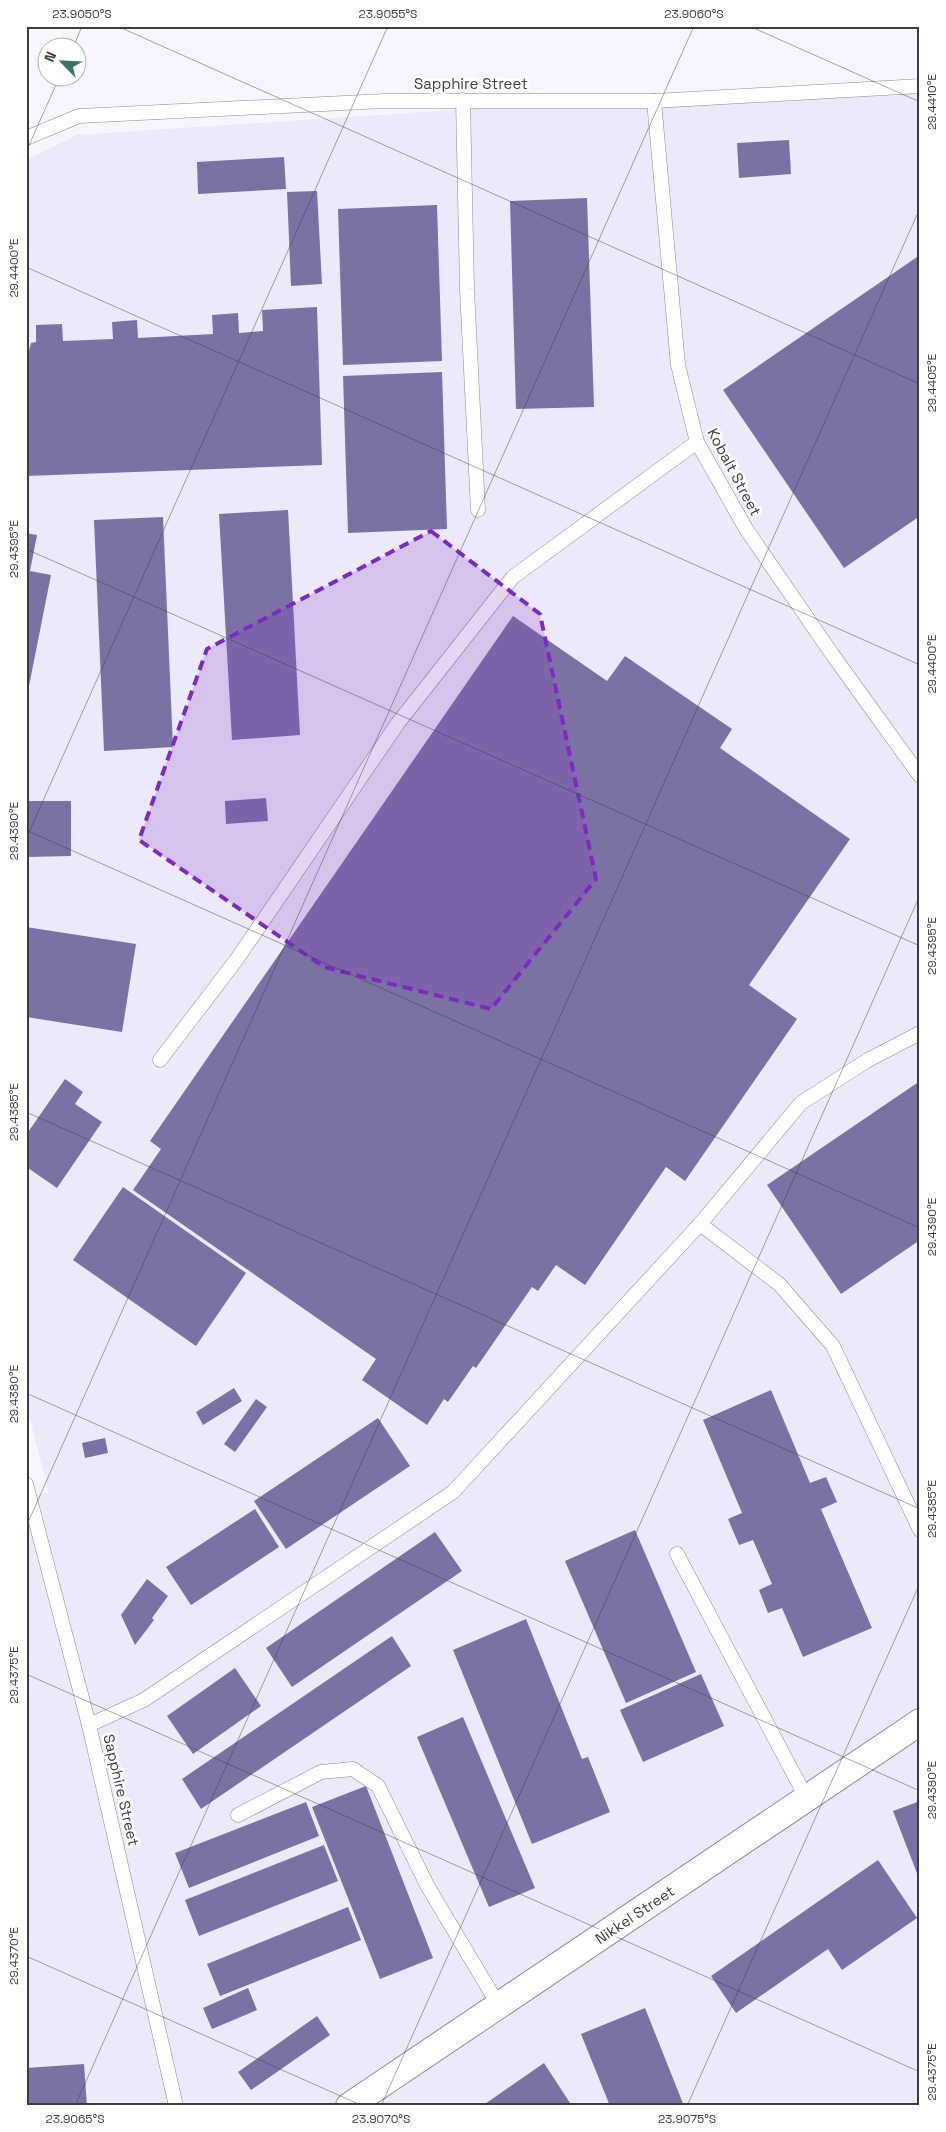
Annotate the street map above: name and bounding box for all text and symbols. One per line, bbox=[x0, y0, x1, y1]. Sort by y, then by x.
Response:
text: 23.9050°S bbox=[52, 6, 112, 22]
text: 23.9055°S bbox=[359, 6, 417, 22]
text: 23.9060°S bbox=[664, 6, 724, 22]
north arrow bbox=[38, 38, 88, 88]
text: N bbox=[40, 49, 60, 65]
street label: Sapphire Street bbox=[414, 74, 528, 93]
text: 29.4410°E bbox=[924, 74, 940, 130]
text: 29.4400°E bbox=[6, 238, 22, 298]
text: 29.4405°E bbox=[924, 353, 940, 412]
street label: Kobalt Street bbox=[703, 425, 766, 519]
text: 29.4395°E bbox=[6, 520, 22, 578]
text: 29.4400°E bbox=[924, 634, 940, 694]
text: 29.4390°E bbox=[6, 801, 22, 860]
text: 29.4395°E bbox=[924, 917, 940, 975]
text: 29.4385°E bbox=[6, 1083, 22, 1141]
text: 29.4390°E bbox=[924, 1197, 940, 1256]
text: 29.4380°E bbox=[6, 1364, 22, 1423]
text: 29.4385°E bbox=[924, 1480, 940, 1538]
text: 29.4375°E bbox=[6, 1646, 22, 1704]
street label: Sapphire Street bbox=[99, 1732, 144, 1848]
text: 29.4380°E bbox=[924, 1760, 940, 1819]
street label: Nikkel Street bbox=[591, 1881, 678, 1948]
text: 29.4370°E bbox=[6, 1927, 22, 1985]
text: 29.4375°E bbox=[924, 2043, 940, 2101]
text: 23.9065°S bbox=[46, 2111, 104, 2127]
text: 23.9070°S bbox=[352, 2111, 410, 2127]
text: 23.9075°S bbox=[658, 2111, 716, 2127]

